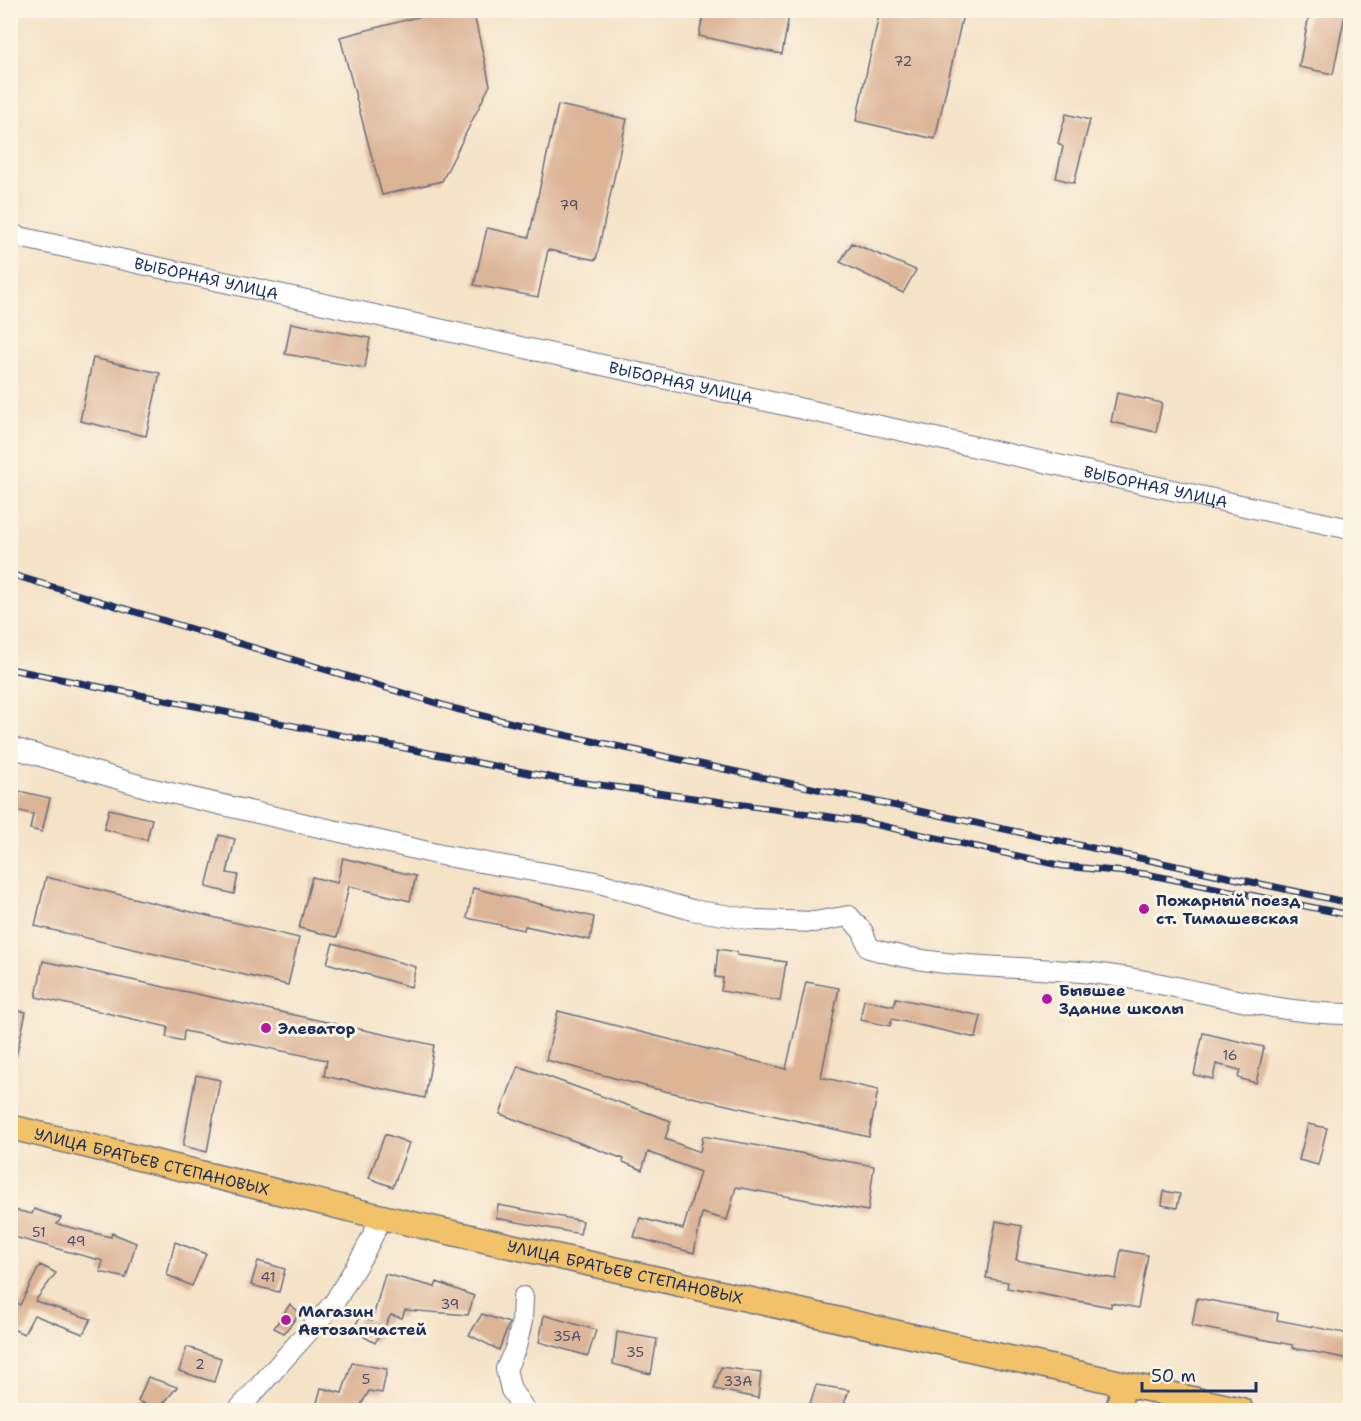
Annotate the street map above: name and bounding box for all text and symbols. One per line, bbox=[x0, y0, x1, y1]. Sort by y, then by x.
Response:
house number: 72 bbox=[894, 52, 912, 70]
house number: 79 bbox=[559, 196, 579, 214]
street label: ВЫБОРНАЯ УЛИЦА bbox=[132, 252, 280, 304]
street label: ВЫБОРНАЯ УЛИЦА bbox=[607, 356, 755, 408]
street label: ВЫБОРНАЯ УЛИЦА bbox=[1082, 460, 1230, 512]
place label: Пожарный поезд ст. Тимашевская bbox=[1156, 890, 1301, 929]
marker: Пожарный поезд ст. Тимашевская bbox=[1137, 902, 1151, 916]
place label: Бывшее Здание школы bbox=[1059, 980, 1184, 1019]
marker: Бывшее Здание школы bbox=[1040, 992, 1054, 1006]
place label: Элеватор bbox=[278, 1018, 356, 1039]
marker: Элеватор bbox=[259, 1021, 273, 1035]
house number: 16 bbox=[1222, 1046, 1238, 1064]
street label: УЛИЦА БРАТЬЕВ СТЕПАНОВЫХ bbox=[32, 1123, 272, 1200]
house number: 51 bbox=[32, 1223, 46, 1241]
house number: 49 bbox=[67, 1232, 86, 1250]
street label: УЛИЦА БРАТЬЕВ СТЕПАНОВЫХ bbox=[505, 1235, 745, 1308]
house number: 41 bbox=[261, 1268, 275, 1286]
house number: 39 bbox=[441, 1295, 459, 1313]
place label: Магазин Автозапчастей bbox=[298, 1301, 426, 1340]
marker: Магазин Автозапчастей bbox=[279, 1313, 293, 1327]
house number: 35А bbox=[553, 1327, 581, 1345]
house number: 35 bbox=[626, 1343, 644, 1361]
house number: 2 bbox=[195, 1355, 205, 1373]
scale bar bbox=[1142, 1355, 1256, 1393]
text: 50 m bbox=[1151, 1364, 1196, 1388]
house number: 5 bbox=[362, 1370, 370, 1388]
house number: 33А bbox=[724, 1372, 752, 1390]

